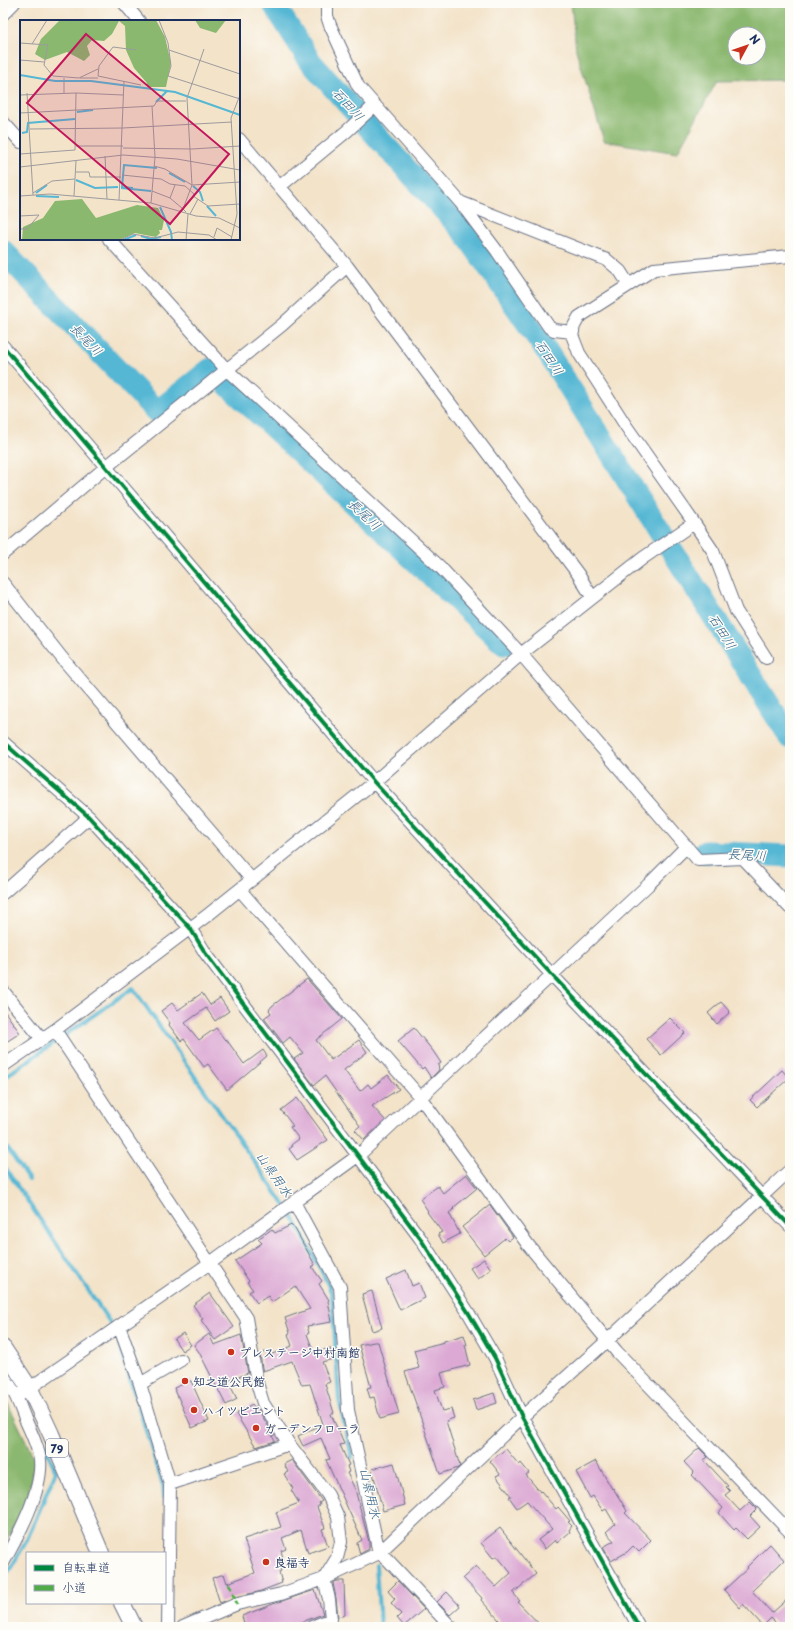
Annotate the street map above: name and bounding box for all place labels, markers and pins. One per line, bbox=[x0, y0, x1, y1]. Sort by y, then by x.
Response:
place label: プレステージ中村南館 bbox=[239, 1343, 360, 1361]
marker: プレステージ中村南館 bbox=[226, 1347, 236, 1357]
place label: 知之道公民館 bbox=[193, 1372, 265, 1390]
marker: 知之道公民館 bbox=[180, 1376, 190, 1386]
place label: ハイツビエント bbox=[202, 1401, 286, 1419]
marker: ハイツビエント bbox=[189, 1405, 199, 1415]
place label: ガーデンフローラ bbox=[264, 1419, 360, 1437]
marker: ガーデンフローラ bbox=[251, 1423, 261, 1433]
place label: 良福寺 bbox=[274, 1553, 310, 1571]
marker: 良福寺 bbox=[261, 1557, 271, 1567]

